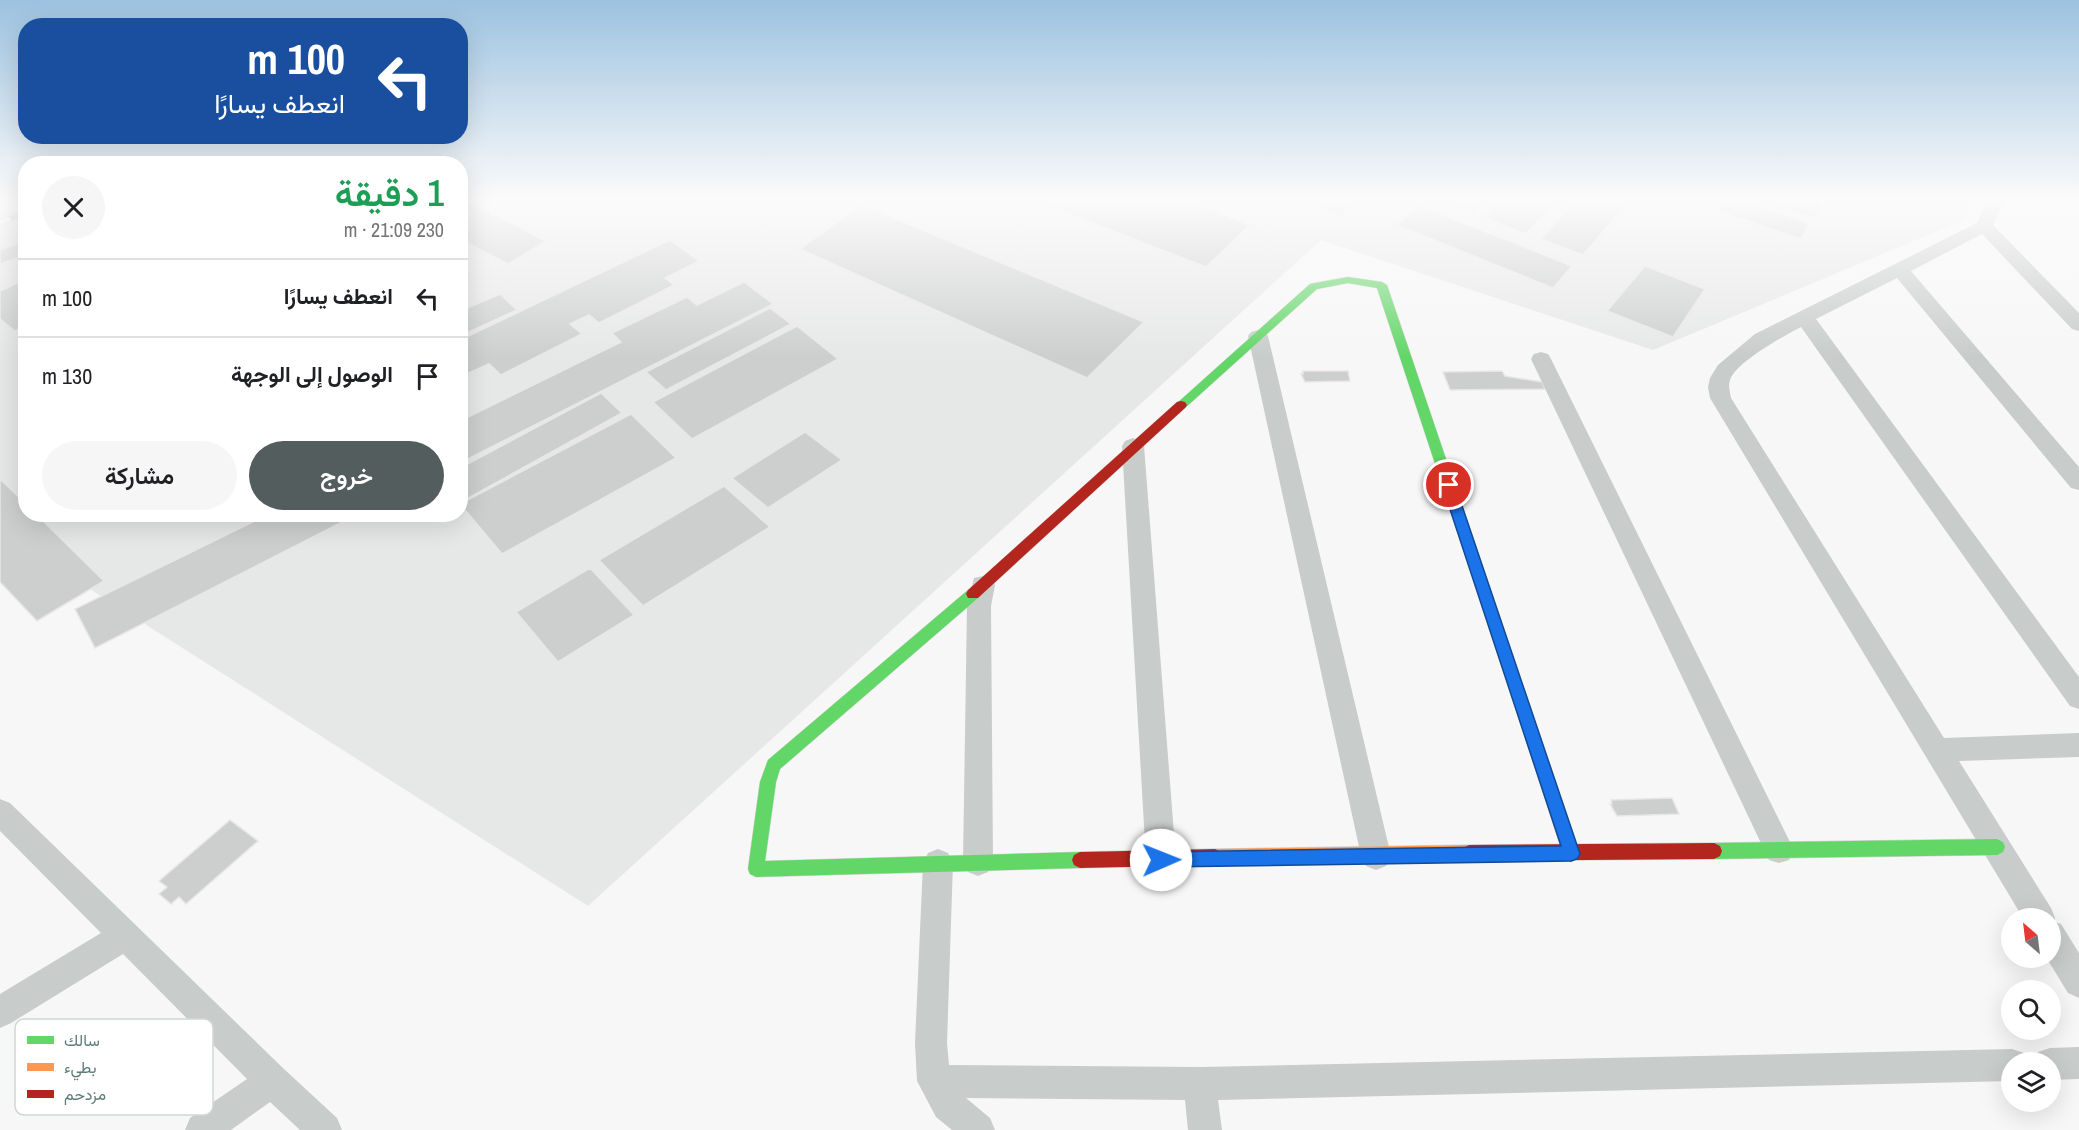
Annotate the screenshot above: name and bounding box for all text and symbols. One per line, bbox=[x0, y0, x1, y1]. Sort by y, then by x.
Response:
text: 100 m bbox=[247, 31, 345, 87]
icon: left bbox=[366, 42, 444, 120]
text: انعطف يسارًا bbox=[214, 85, 345, 121]
text: 1 دقيقة bbox=[335, 169, 444, 217]
button: close bbox=[42, 176, 105, 239]
text: 230 m · 21:09 bbox=[344, 216, 444, 243]
text: انعطف يسارًا bbox=[284, 281, 393, 311]
icon: left bbox=[411, 282, 444, 315]
text: 100 m bbox=[42, 283, 92, 313]
text: الوصول إلى الوجهة bbox=[231, 359, 393, 389]
icon: arrive bbox=[411, 360, 444, 393]
text: 130 m bbox=[42, 361, 92, 391]
button: مشاركة bbox=[42, 441, 237, 510]
button: خروج bbox=[249, 441, 444, 510]
pin bbox=[1423, 459, 1474, 510]
icon: arrive bbox=[1432, 468, 1465, 501]
position arrow bbox=[1129, 828, 1193, 892]
north arrow bbox=[2001, 908, 2061, 968]
map controls bbox=[2001, 908, 2061, 1112]
button: search bbox=[2001, 980, 2061, 1040]
legend bbox=[15, 1019, 213, 1115]
text: سالك bbox=[64, 1029, 100, 1051]
button: layers bbox=[2001, 1052, 2061, 1112]
text: بطيء bbox=[64, 1056, 96, 1081]
text: مزدحم bbox=[64, 1083, 106, 1105]

